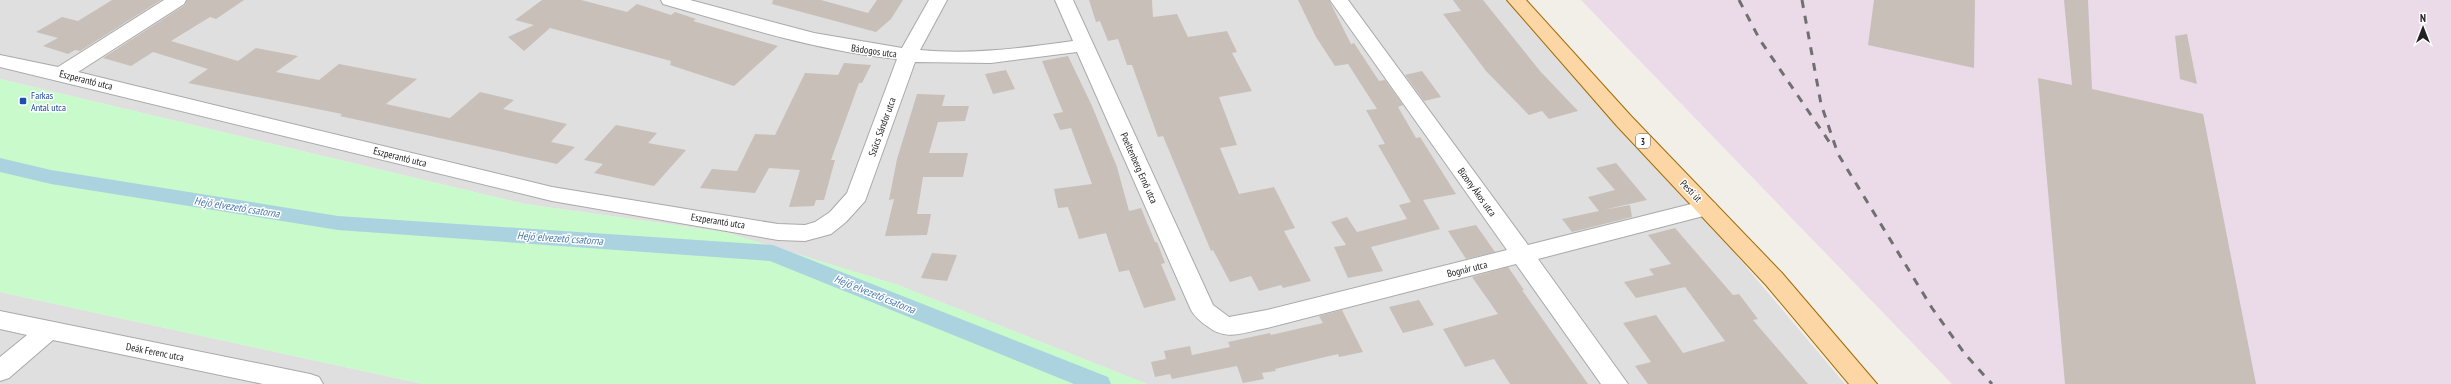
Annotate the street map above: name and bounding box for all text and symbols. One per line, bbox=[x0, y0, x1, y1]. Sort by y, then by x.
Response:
north arrow bbox=[2403, 8, 2443, 48]
text: N bbox=[2420, 11, 2426, 25]
street label: Bádogos utca bbox=[850, 41, 898, 61]
street label: Eszperantó utca bbox=[58, 67, 114, 93]
place label: Farkas Antal utca bbox=[31, 89, 66, 114]
marker: Farkas Antal utca bbox=[18, 96, 28, 106]
street label: Szűcs Sándor utca bbox=[865, 96, 899, 158]
street label: Poeltenberg Ernő utca bbox=[1118, 131, 1160, 205]
road number: 3 bbox=[1636, 134, 1650, 148]
street label: Eszperantó utca bbox=[372, 144, 428, 170]
street label: Bizony Ákos utca bbox=[1455, 165, 1499, 219]
street label: Pesti út bbox=[1677, 177, 1705, 205]
water label: Hejő elvezető csatorna bbox=[193, 193, 281, 221]
street label: Eszperantó utca bbox=[690, 210, 746, 232]
water label: Hejő elvezető csatorna bbox=[517, 228, 604, 248]
street label: Bognár utca bbox=[1445, 258, 1489, 280]
water label: Hejő elvezető csatorna bbox=[832, 271, 918, 317]
street label: Deák Ferenc utca bbox=[125, 340, 185, 364]

